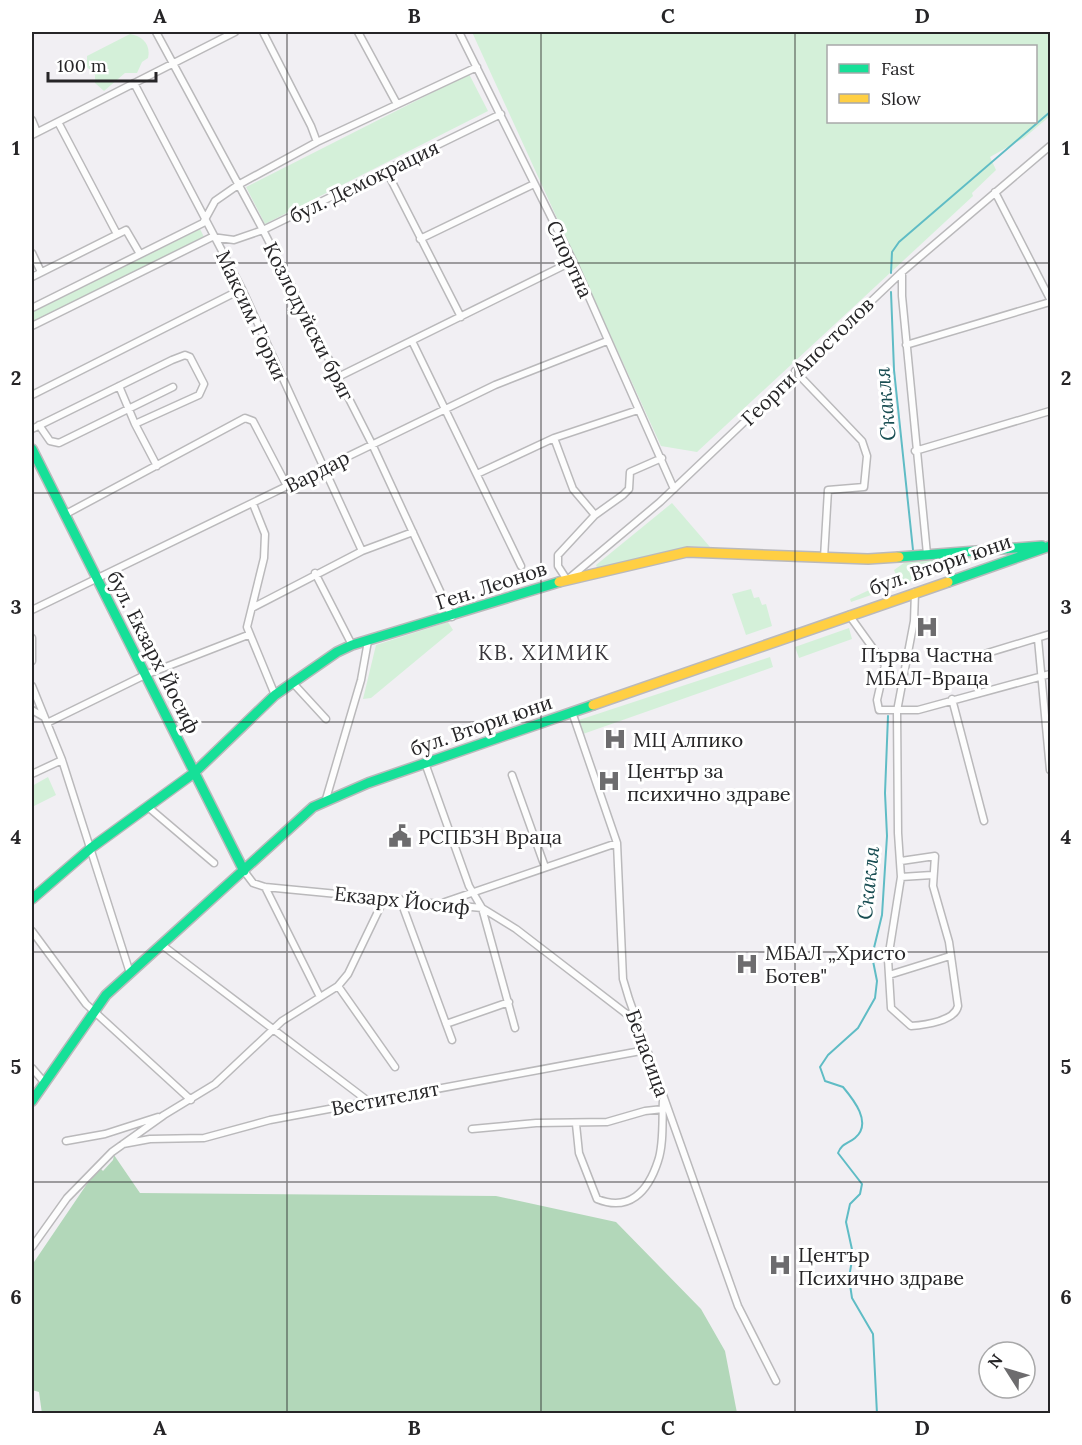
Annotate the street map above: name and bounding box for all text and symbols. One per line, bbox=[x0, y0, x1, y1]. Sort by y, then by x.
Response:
text: A bbox=[153, 3, 167, 28]
text: B bbox=[407, 3, 421, 28]
text: C bbox=[661, 3, 675, 28]
text: D bbox=[914, 3, 930, 28]
scale bar bbox=[48, 45, 156, 83]
legend bbox=[827, 45, 1037, 123]
text: 100 m bbox=[57, 54, 107, 77]
text: Fast bbox=[881, 57, 915, 80]
text: Slow bbox=[881, 87, 921, 110]
street label: бул. Демокрация bbox=[285, 134, 443, 228]
text: 1 bbox=[12, 135, 20, 160]
text: 1 bbox=[1062, 135, 1070, 160]
street label: Спортна bbox=[541, 216, 599, 302]
street label: Козлодуйски бряг bbox=[258, 238, 360, 405]
street label: Максим Горки bbox=[211, 246, 293, 384]
street label: Георги Апостолов bbox=[736, 291, 878, 431]
text: 2 bbox=[11, 365, 21, 390]
text: 2 bbox=[1061, 365, 1071, 390]
water label: Скакля bbox=[868, 366, 902, 442]
street label: Вардар bbox=[281, 444, 353, 498]
street label: бул. Втори юни bbox=[866, 528, 1014, 600]
street label: Ген. Леонов bbox=[432, 555, 550, 615]
street label: бул. Екзарх Йосиф bbox=[102, 566, 206, 738]
text: 3 bbox=[10, 594, 22, 619]
text: 3 bbox=[1060, 594, 1072, 619]
hospital icon: Първа Частна МБАЛ-Враца bbox=[914, 614, 940, 640]
district label: КВ. ХИМИК bbox=[478, 639, 610, 666]
place label: Първа Частна МБАЛ-Враца bbox=[861, 642, 993, 690]
street label: бул. Втори юни bbox=[407, 689, 555, 761]
hospital icon: МЦ Алпико bbox=[602, 726, 628, 752]
place label: МЦ Алпико bbox=[633, 727, 743, 752]
place label: Център за психично здраве bbox=[627, 758, 791, 806]
hospital icon: Център за психично здраве bbox=[596, 768, 622, 794]
public building icon: РСПБЗН Враца bbox=[387, 823, 413, 849]
text: 4 bbox=[11, 824, 22, 849]
place label: РСПБЗН Враца bbox=[418, 824, 562, 849]
text: 4 bbox=[1061, 824, 1072, 849]
water label: Скакля bbox=[851, 845, 885, 921]
street label: Екзарх Йосиф bbox=[333, 880, 471, 920]
place label: МБАЛ „Христо Ботев" bbox=[765, 940, 906, 988]
hospital icon: МБАЛ „Христо Ботев" bbox=[734, 951, 760, 977]
street label: Беласица bbox=[621, 1006, 675, 1100]
text: 5 bbox=[11, 1054, 22, 1079]
text: 5 bbox=[1061, 1054, 1072, 1079]
street label: Вестителят bbox=[329, 1075, 441, 1121]
place label: Център Психично здраве bbox=[798, 1242, 964, 1290]
hospital icon: Център Психично здраве bbox=[767, 1252, 793, 1278]
text: 6 bbox=[10, 1284, 22, 1309]
text: 6 bbox=[1060, 1284, 1072, 1309]
north arrow bbox=[977, 1340, 1037, 1400]
text: N bbox=[983, 1350, 1007, 1372]
text: A bbox=[153, 1415, 167, 1440]
text: B bbox=[407, 1415, 421, 1440]
text: C bbox=[661, 1415, 675, 1440]
text: D bbox=[914, 1415, 930, 1440]

